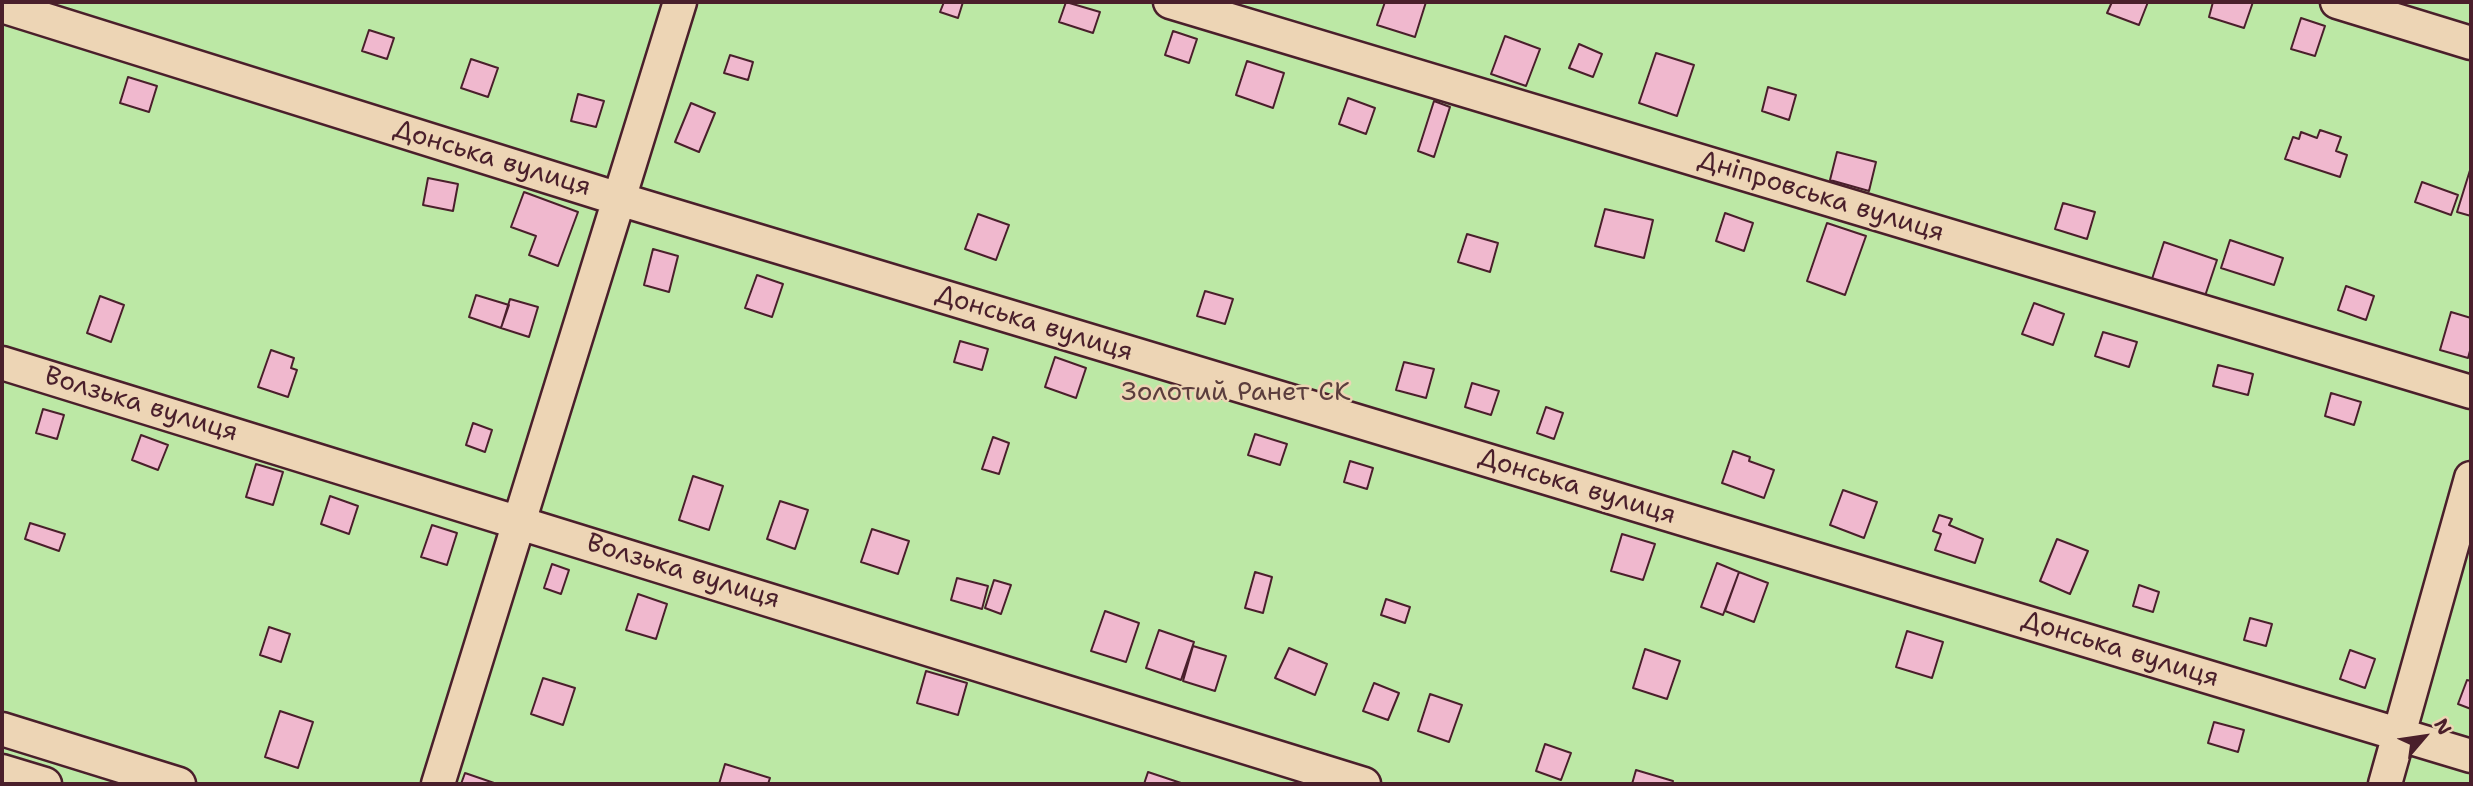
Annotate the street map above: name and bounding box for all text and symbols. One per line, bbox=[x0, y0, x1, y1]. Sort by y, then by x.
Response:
street label: Донська вулиця bbox=[390, 114, 594, 204]
street label: Дніпровська вулиця bbox=[1694, 145, 1948, 249]
street label: Донська вулиця bbox=[932, 279, 1136, 369]
street label: Волзька вулиця bbox=[41, 361, 241, 449]
park label: Золотий Ранет СК bbox=[1121, 377, 1351, 409]
street label: Донська вулиця bbox=[1475, 442, 1679, 532]
street label: Волзька вулиця bbox=[583, 528, 783, 616]
street label: Донська вулиця bbox=[2018, 605, 2222, 695]
north arrow bbox=[2389, 702, 2459, 772]
text: N bbox=[2428, 714, 2457, 739]

